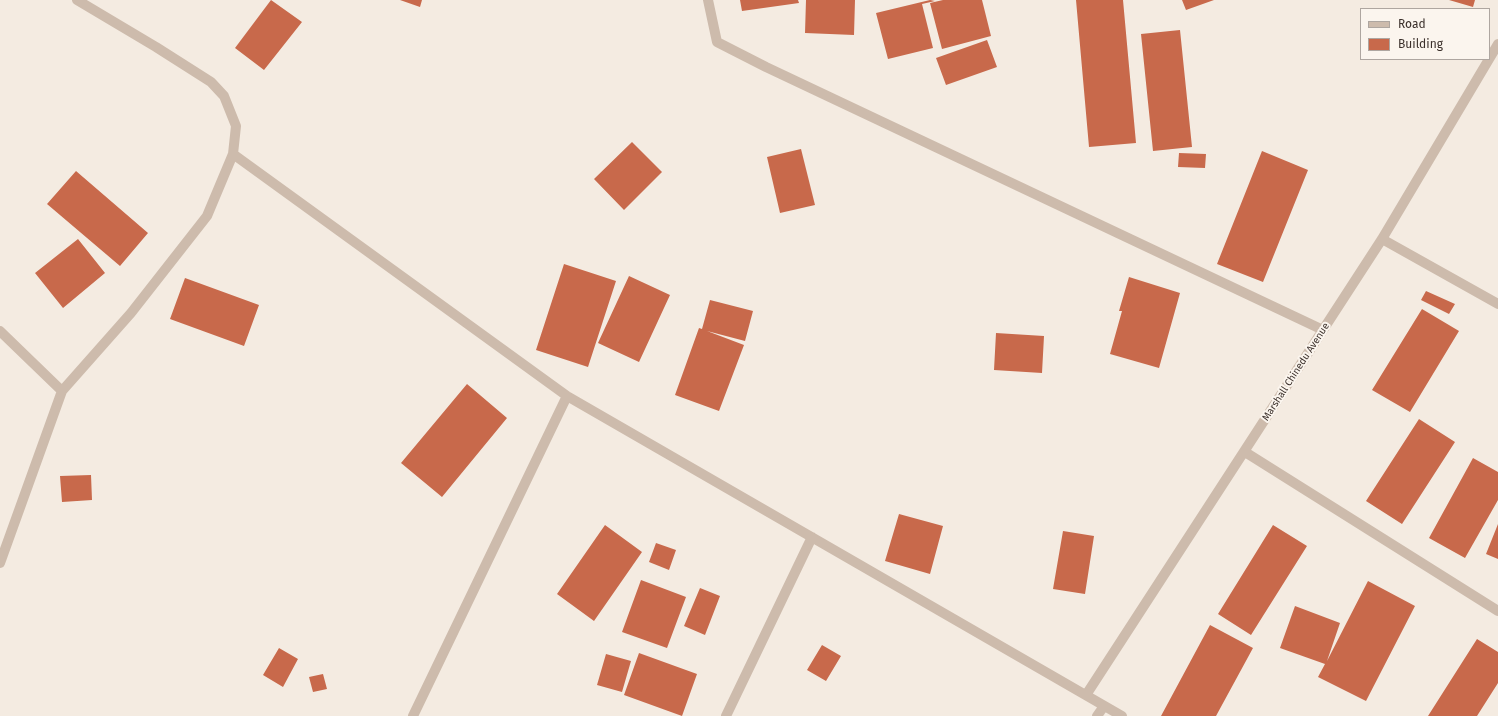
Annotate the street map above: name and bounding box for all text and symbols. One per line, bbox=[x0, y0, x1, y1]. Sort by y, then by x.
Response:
legend bbox=[1360, 8, 1490, 60]
text: Road bbox=[1398, 17, 1426, 31]
text: Building bbox=[1398, 37, 1443, 51]
street label: Marshall Chinedu Avenue bbox=[1260, 321, 1332, 423]

